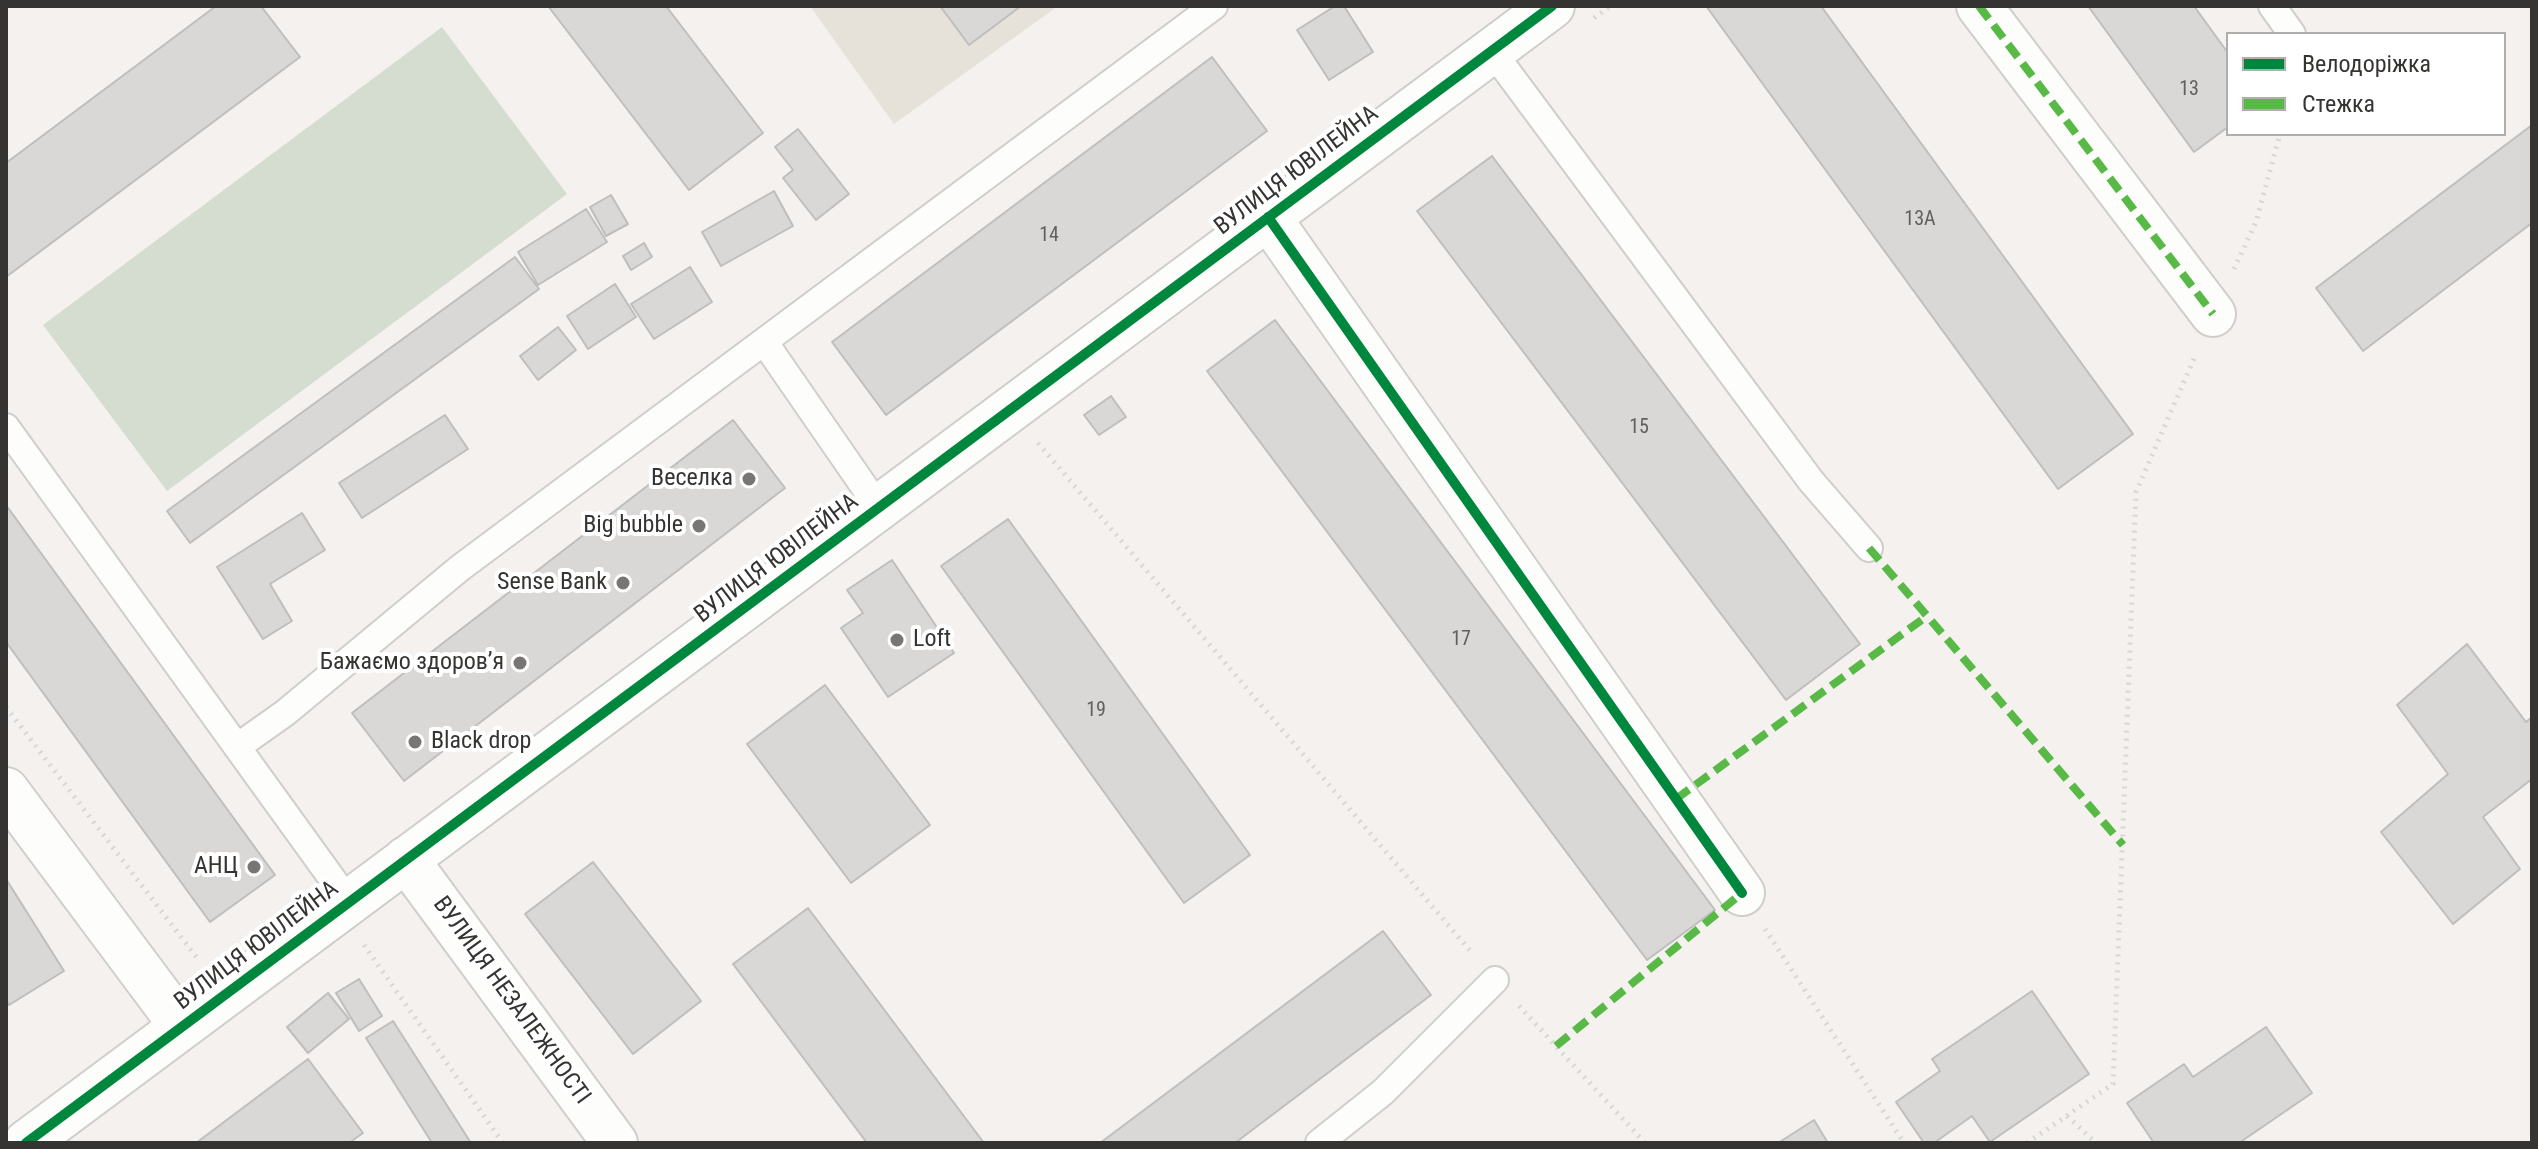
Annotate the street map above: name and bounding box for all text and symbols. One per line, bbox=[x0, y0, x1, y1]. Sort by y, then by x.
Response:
legend bbox=[2226, 32, 2506, 136]
text: Велодоріжка bbox=[2302, 50, 2431, 78]
house number: 13 bbox=[2179, 78, 2199, 102]
text: Стежка bbox=[2302, 90, 2375, 118]
street label: ВУЛИЦЯ ЮВІЛЕЙНА bbox=[1209, 100, 1385, 242]
house number: 13А bbox=[1904, 208, 1936, 232]
house number: 14 bbox=[1039, 224, 1059, 248]
house number: 15 bbox=[1629, 416, 1649, 440]
place label: Веселка bbox=[651, 465, 733, 493]
marker: Веселка bbox=[740, 470, 758, 488]
street label: ВУЛИЦЯ ЮВІЛЕЙНА bbox=[689, 488, 865, 630]
place label: Big bubble bbox=[583, 512, 683, 540]
marker: Big bubble bbox=[690, 517, 708, 535]
place label: Sense Bank bbox=[497, 569, 607, 597]
marker: Sense Bank bbox=[614, 574, 632, 592]
place label: Loft bbox=[913, 626, 951, 654]
house number: 17 bbox=[1451, 628, 1471, 652]
marker: Loft bbox=[888, 631, 906, 649]
place label: Бажаємо здоровʼя bbox=[320, 649, 504, 677]
marker: Бажаємо здоровʼя bbox=[511, 654, 529, 672]
house number: 19 bbox=[1086, 699, 1106, 723]
place label: Black drop bbox=[431, 728, 531, 756]
marker: Black drop bbox=[406, 733, 424, 751]
place label: АНЦ bbox=[194, 853, 238, 881]
marker: АНЦ bbox=[245, 858, 263, 876]
street label: ВУЛИЦЯ ЮВІЛЕЙНА bbox=[169, 875, 345, 1017]
street label: ВУЛИЦЯ НЕЗАЛЕЖНОСТІ bbox=[426, 892, 596, 1110]

